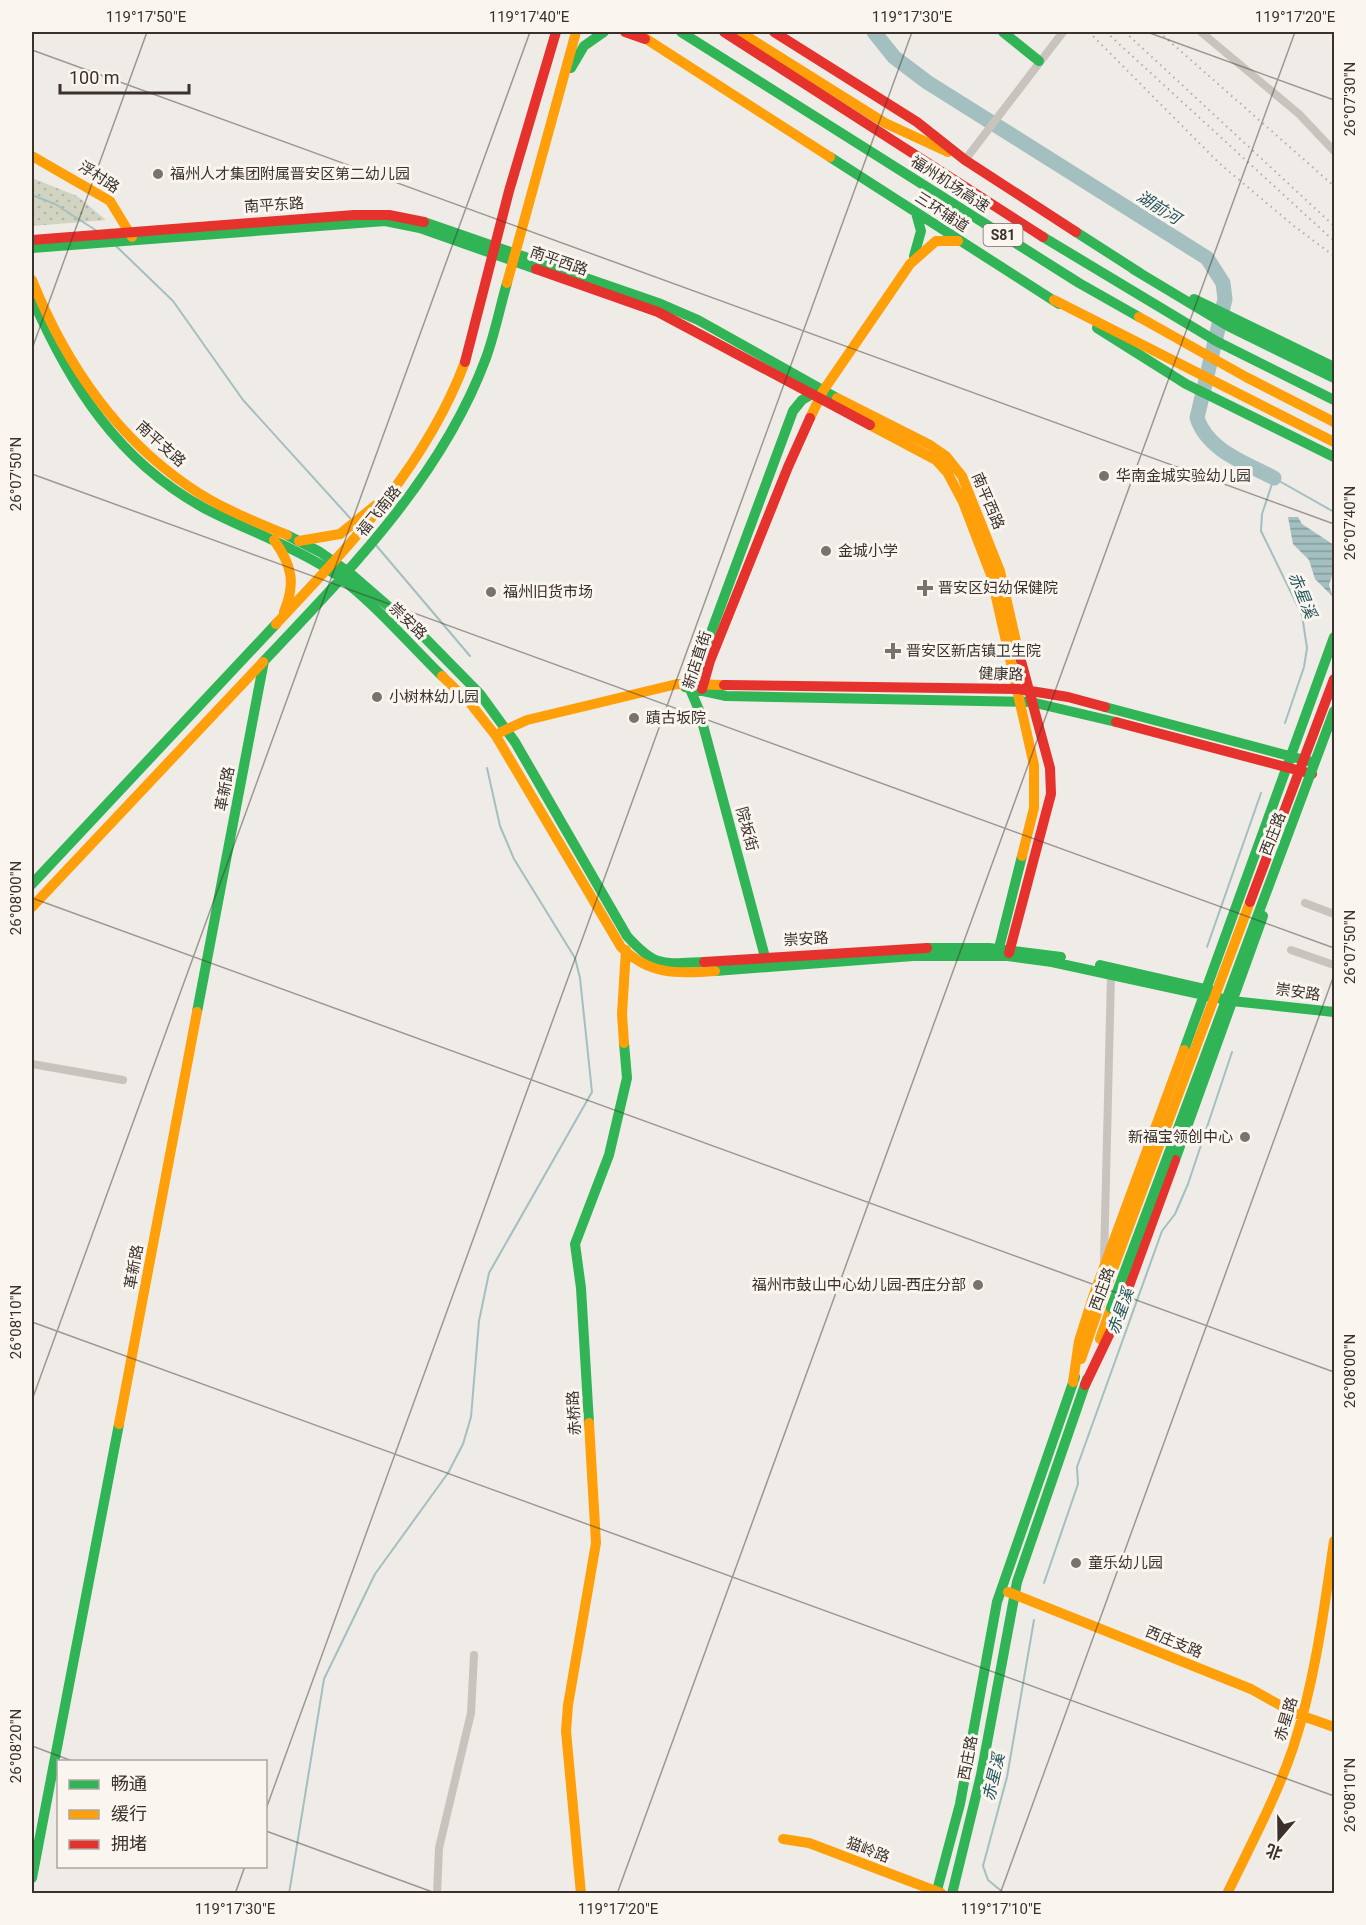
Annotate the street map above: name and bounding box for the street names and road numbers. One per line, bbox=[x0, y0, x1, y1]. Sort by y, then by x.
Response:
street label: 福州机场高速 bbox=[907, 152, 993, 216]
street label: 浮村路 bbox=[75, 157, 123, 197]
street label: 三环辅道 bbox=[912, 188, 972, 236]
street label: 南平东路 bbox=[243, 194, 305, 216]
road number: S81 bbox=[984, 224, 1022, 246]
street label: 南平西路 bbox=[528, 243, 590, 279]
street label: 南平支路 bbox=[133, 417, 189, 471]
street label: 南平西路 bbox=[968, 470, 1008, 532]
street label: 福飞南路 bbox=[353, 482, 405, 540]
street label: 崇安路 bbox=[386, 599, 430, 643]
street label: 新店直街 bbox=[679, 629, 715, 691]
street label: 健康路 bbox=[978, 664, 1024, 684]
street label: 革新路 bbox=[212, 765, 238, 813]
street label: 院坂街 bbox=[732, 805, 762, 853]
street label: 西庄路 bbox=[1257, 810, 1289, 858]
street label: 崇安路 bbox=[783, 929, 829, 949]
street label: 崇安路 bbox=[1274, 980, 1322, 1004]
street label: 革新路 bbox=[121, 1243, 147, 1291]
street label: 西庄路 bbox=[1086, 1265, 1118, 1313]
street label: 赤桥路 bbox=[564, 1390, 584, 1436]
street label: 西庄支路 bbox=[1143, 1622, 1205, 1662]
street label: 赤星路 bbox=[1271, 1695, 1301, 1743]
street label: 西庄路 bbox=[955, 1734, 981, 1782]
street label: 猫岭路 bbox=[844, 1834, 892, 1866]

